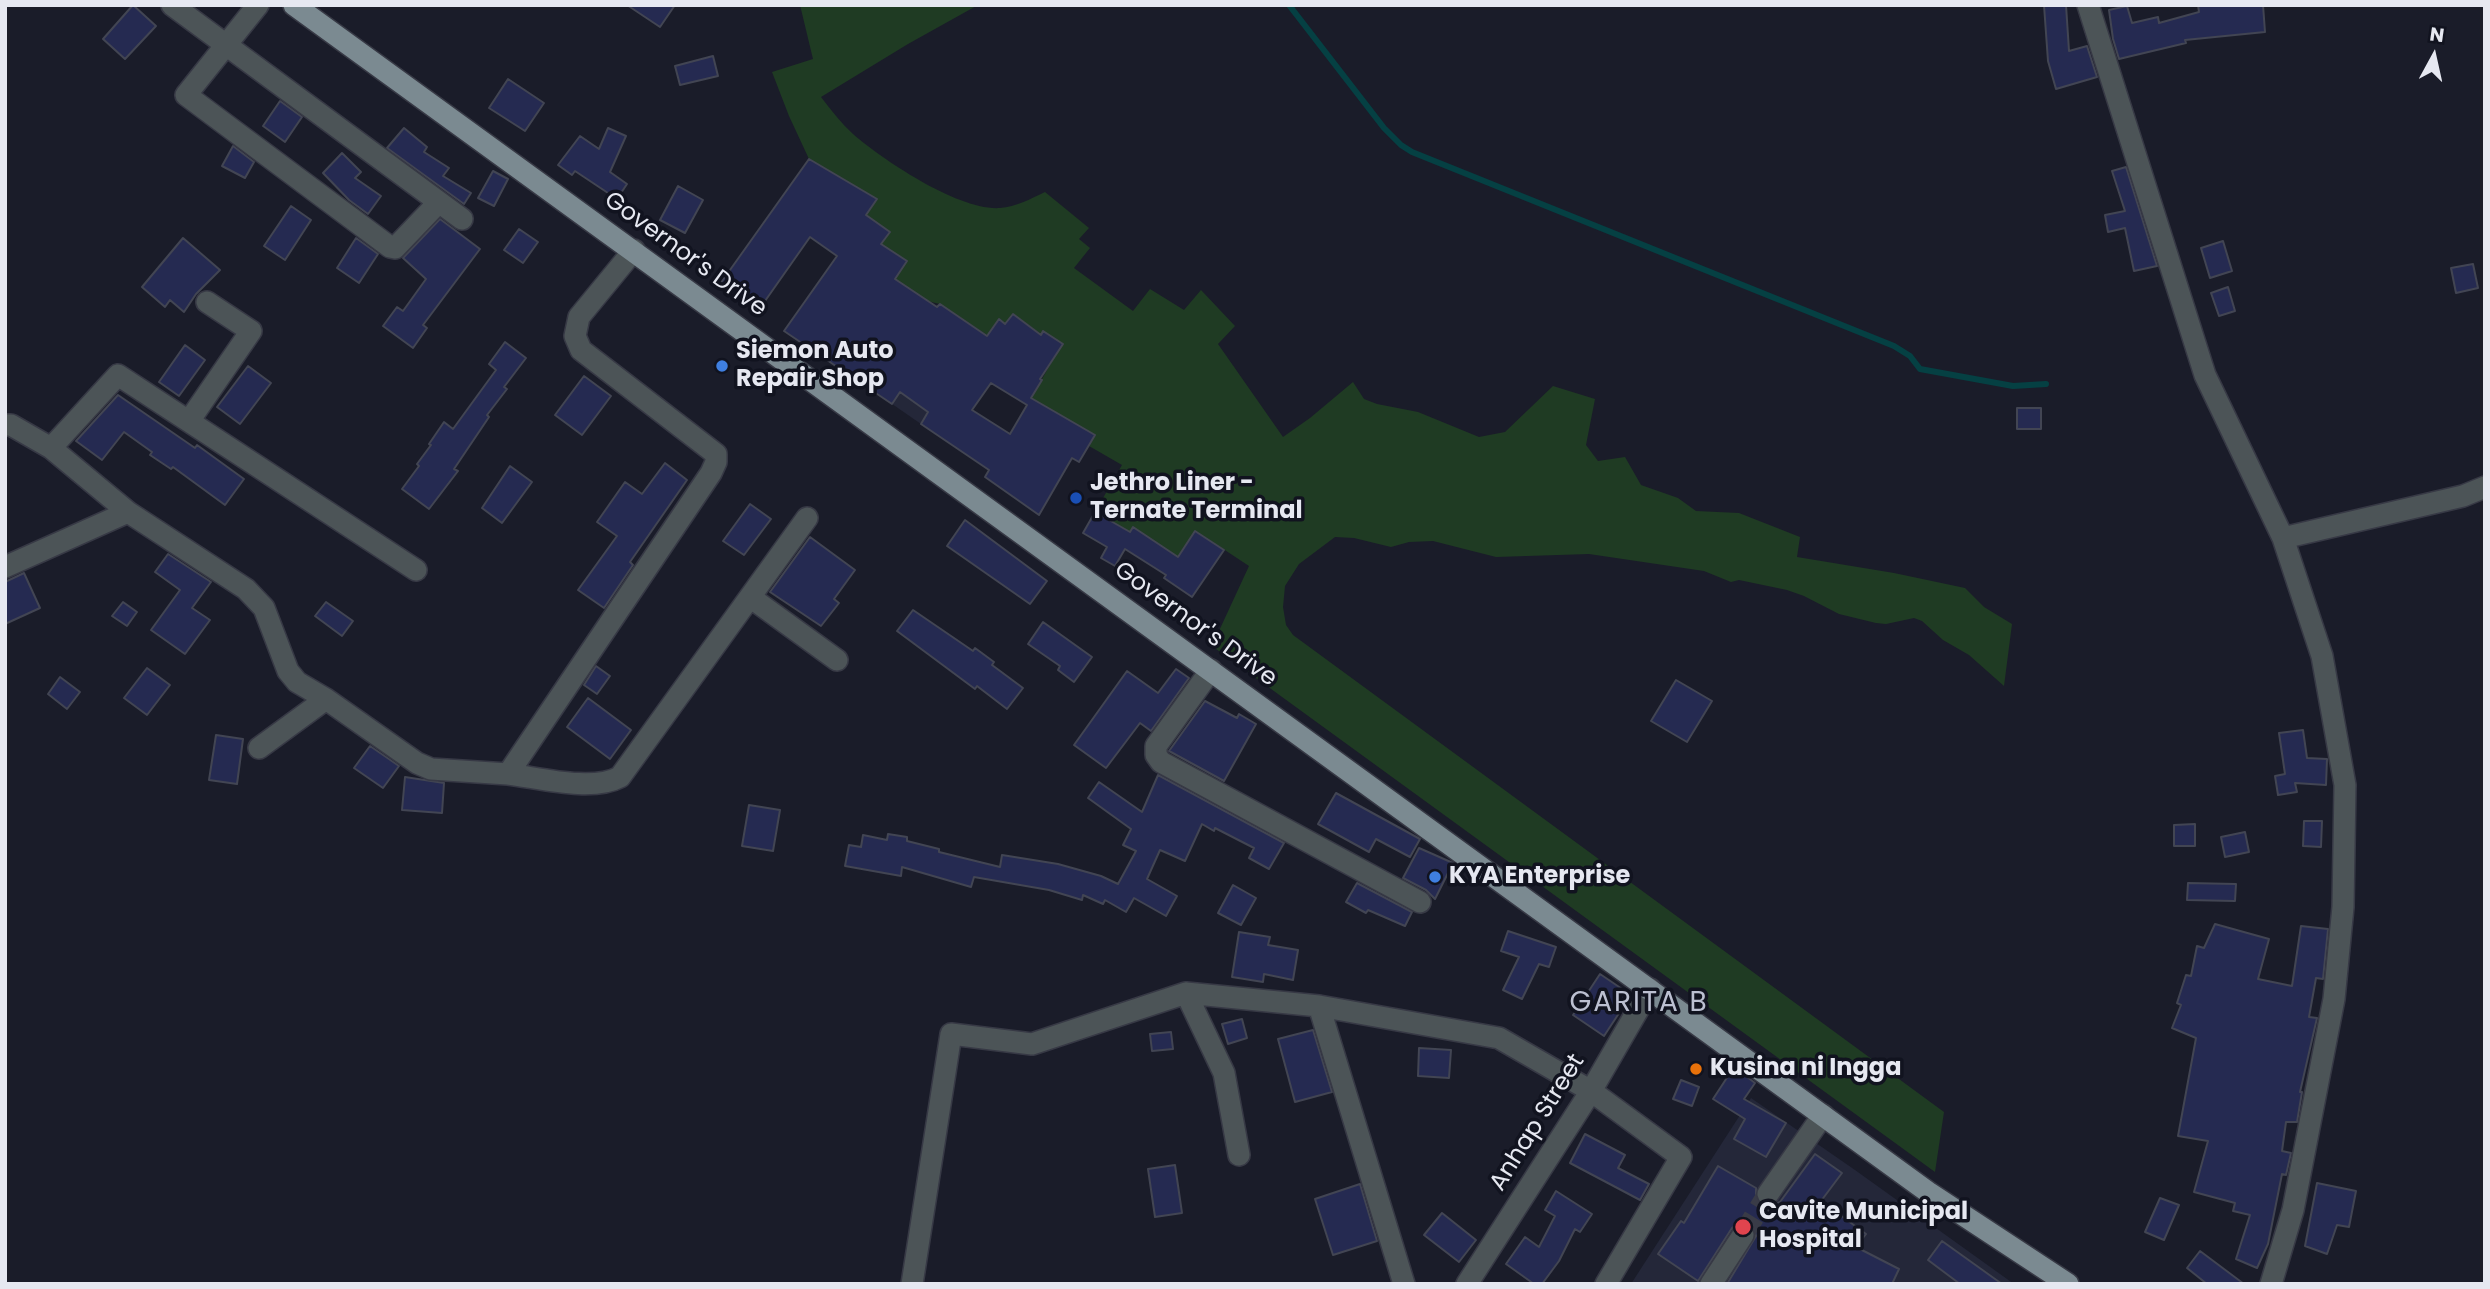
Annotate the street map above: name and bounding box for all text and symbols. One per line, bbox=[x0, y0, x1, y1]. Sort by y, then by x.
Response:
text: N bbox=[2428, 20, 2446, 49]
north arrow bbox=[2399, 21, 2469, 91]
street label: Governor's Drive bbox=[598, 186, 772, 324]
place label: Siemon Auto Repair Shop bbox=[736, 338, 893, 394]
marker: Siemon Auto Repair Shop bbox=[714, 358, 730, 374]
place label: Jethro Liner - Ternate Terminal bbox=[1090, 470, 1303, 526]
marker: Jethro Liner - Ternate Terminal bbox=[1068, 490, 1084, 506]
street label: Governor's Drive bbox=[1108, 556, 1282, 694]
place label: KYA Enterprise bbox=[1449, 863, 1630, 891]
marker: KYA Enterprise bbox=[1427, 869, 1443, 885]
district label: GARITA B bbox=[1570, 987, 1708, 1021]
street label: Anhap Street bbox=[1484, 1049, 1592, 1197]
place label: Kusina ni Ingga bbox=[1710, 1055, 1901, 1083]
marker: Kusina ni Ingga bbox=[1688, 1061, 1704, 1077]
place label: Cavite Municipal Hospital bbox=[1759, 1199, 1968, 1255]
marker: Cavite Municipal Hospital bbox=[1733, 1217, 1753, 1237]

